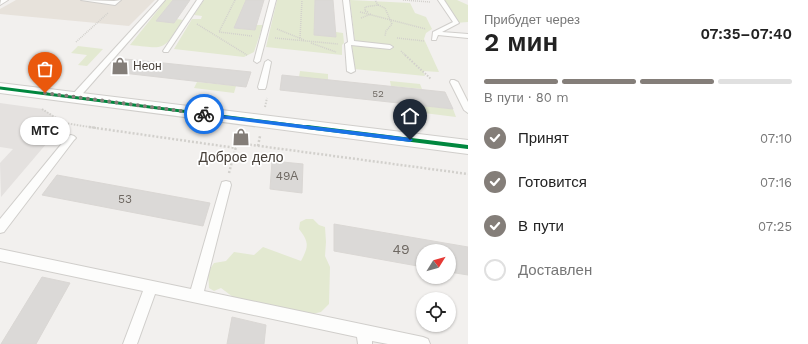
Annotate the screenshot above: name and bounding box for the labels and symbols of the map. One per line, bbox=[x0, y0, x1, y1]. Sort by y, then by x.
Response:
pin bbox=[28, 52, 62, 93]
shop icon: Неон bbox=[110, 56, 130, 76]
place label: Неон bbox=[133, 59, 162, 73]
house number: 52 bbox=[372, 88, 384, 99]
courier bbox=[184, 94, 224, 134]
pin bbox=[393, 99, 427, 140]
callout: МТС bbox=[20, 117, 70, 145]
shop icon: Доброе дело bbox=[231, 127, 251, 147]
place label: Доброе дело bbox=[198, 149, 284, 165]
house number: 49А bbox=[276, 169, 298, 183]
house number: 53 bbox=[118, 192, 132, 206]
house number: 49 bbox=[392, 241, 410, 257]
north arrow bbox=[416, 244, 456, 284]

